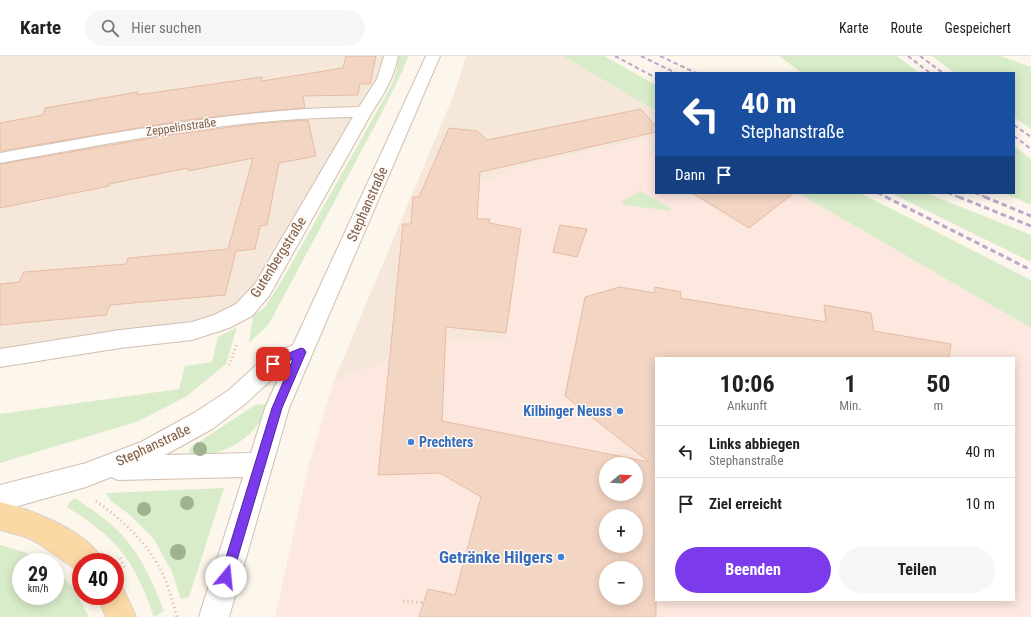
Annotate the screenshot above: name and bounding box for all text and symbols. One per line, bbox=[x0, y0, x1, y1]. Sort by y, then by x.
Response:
search box bbox=[85, 10, 365, 46]
text: Karte bbox=[20, 16, 61, 39]
icon: search bbox=[99, 17, 121, 39]
text: Hier suchen bbox=[131, 19, 202, 37]
text: Karte bbox=[839, 20, 869, 36]
text: Route bbox=[891, 20, 923, 36]
text: Gespeichert bbox=[945, 20, 1011, 36]
text: 40 m bbox=[741, 87, 797, 120]
icon: left bbox=[675, 88, 727, 140]
street label: Zeppelinstraße bbox=[145, 115, 217, 139]
text: Stephanstraße bbox=[741, 121, 844, 142]
street label: Stephanstraße bbox=[343, 164, 391, 244]
icon: arrive bbox=[713, 164, 735, 186]
text: Dann bbox=[675, 166, 705, 184]
street label: Gutenbergstraße bbox=[247, 213, 309, 300]
pin bbox=[256, 347, 290, 381]
icon: arrive bbox=[262, 353, 284, 375]
text: 10:06 bbox=[720, 370, 775, 398]
text: 1 bbox=[844, 370, 856, 398]
text: 50 bbox=[926, 370, 950, 398]
text: Ankunft bbox=[727, 398, 767, 413]
text: Min. bbox=[839, 398, 862, 413]
text: m bbox=[933, 398, 943, 413]
place label: Kilbinger Neuss bbox=[523, 403, 612, 419]
marker: Kilbinger Neuss bbox=[615, 406, 625, 416]
street label: Stephanstraße bbox=[113, 421, 193, 469]
place label: Prechters bbox=[419, 434, 473, 450]
text: Links abbiegen bbox=[709, 435, 800, 453]
marker: Prechters bbox=[406, 437, 416, 447]
icon: left bbox=[675, 441, 697, 463]
text: 40 m bbox=[965, 443, 995, 461]
text: Stephanstraße bbox=[709, 453, 783, 468]
north arrow bbox=[599, 457, 643, 501]
map controls bbox=[599, 457, 643, 605]
icon: arrive bbox=[675, 493, 697, 515]
text: Ziel erreicht bbox=[709, 495, 782, 513]
text: 10 m bbox=[965, 495, 995, 513]
button: + bbox=[599, 509, 643, 553]
place label: Getränke Hilgers bbox=[439, 547, 553, 567]
button: Beenden bbox=[675, 547, 831, 593]
button: Teilen bbox=[839, 547, 995, 593]
marker: Getränke Hilgers bbox=[556, 552, 566, 562]
speed limit sign: 40 bbox=[72, 553, 124, 605]
position arrow bbox=[205, 556, 247, 598]
button: − bbox=[599, 561, 643, 605]
text: 29 bbox=[28, 562, 48, 586]
text: km/h bbox=[28, 583, 48, 594]

